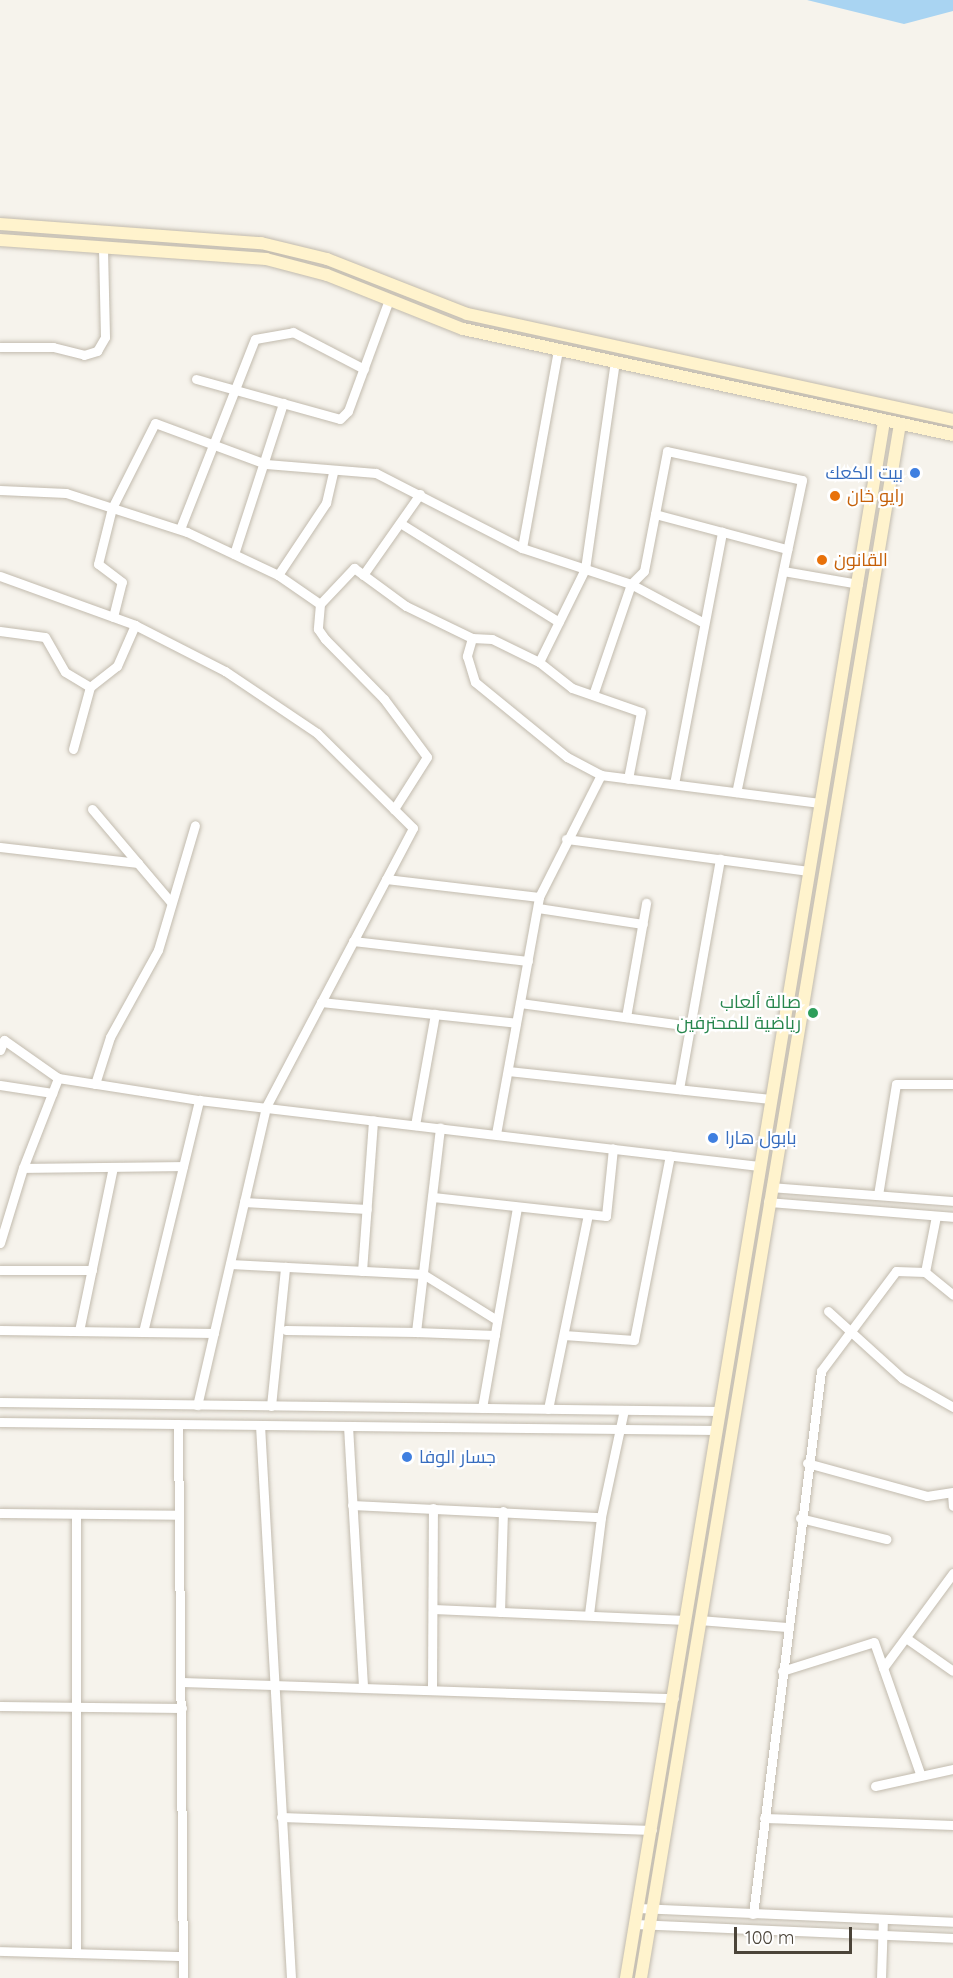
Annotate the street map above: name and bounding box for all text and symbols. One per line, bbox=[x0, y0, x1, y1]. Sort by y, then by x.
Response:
place label: بيت الكعك bbox=[825, 462, 903, 484]
marker: بيت الكعك bbox=[908, 466, 922, 480]
place label: رايو خان bbox=[847, 485, 904, 507]
marker: رايو خان bbox=[828, 489, 842, 503]
place label: القانون bbox=[834, 549, 888, 571]
marker: القانون bbox=[815, 553, 829, 567]
place label: صالة ألعاب رياضية للمحترفين bbox=[676, 992, 801, 1034]
marker: صالة ألعاب رياضية للمحترفين bbox=[806, 1006, 820, 1020]
place label: بابول هارا bbox=[725, 1127, 796, 1149]
marker: بابول هارا bbox=[706, 1131, 720, 1145]
place label: جسار الوفا bbox=[419, 1446, 496, 1468]
marker: جسار الوفا bbox=[400, 1450, 414, 1464]
scale bar bbox=[737, 1915, 856, 1953]
text: 100 m bbox=[745, 1926, 794, 1949]

